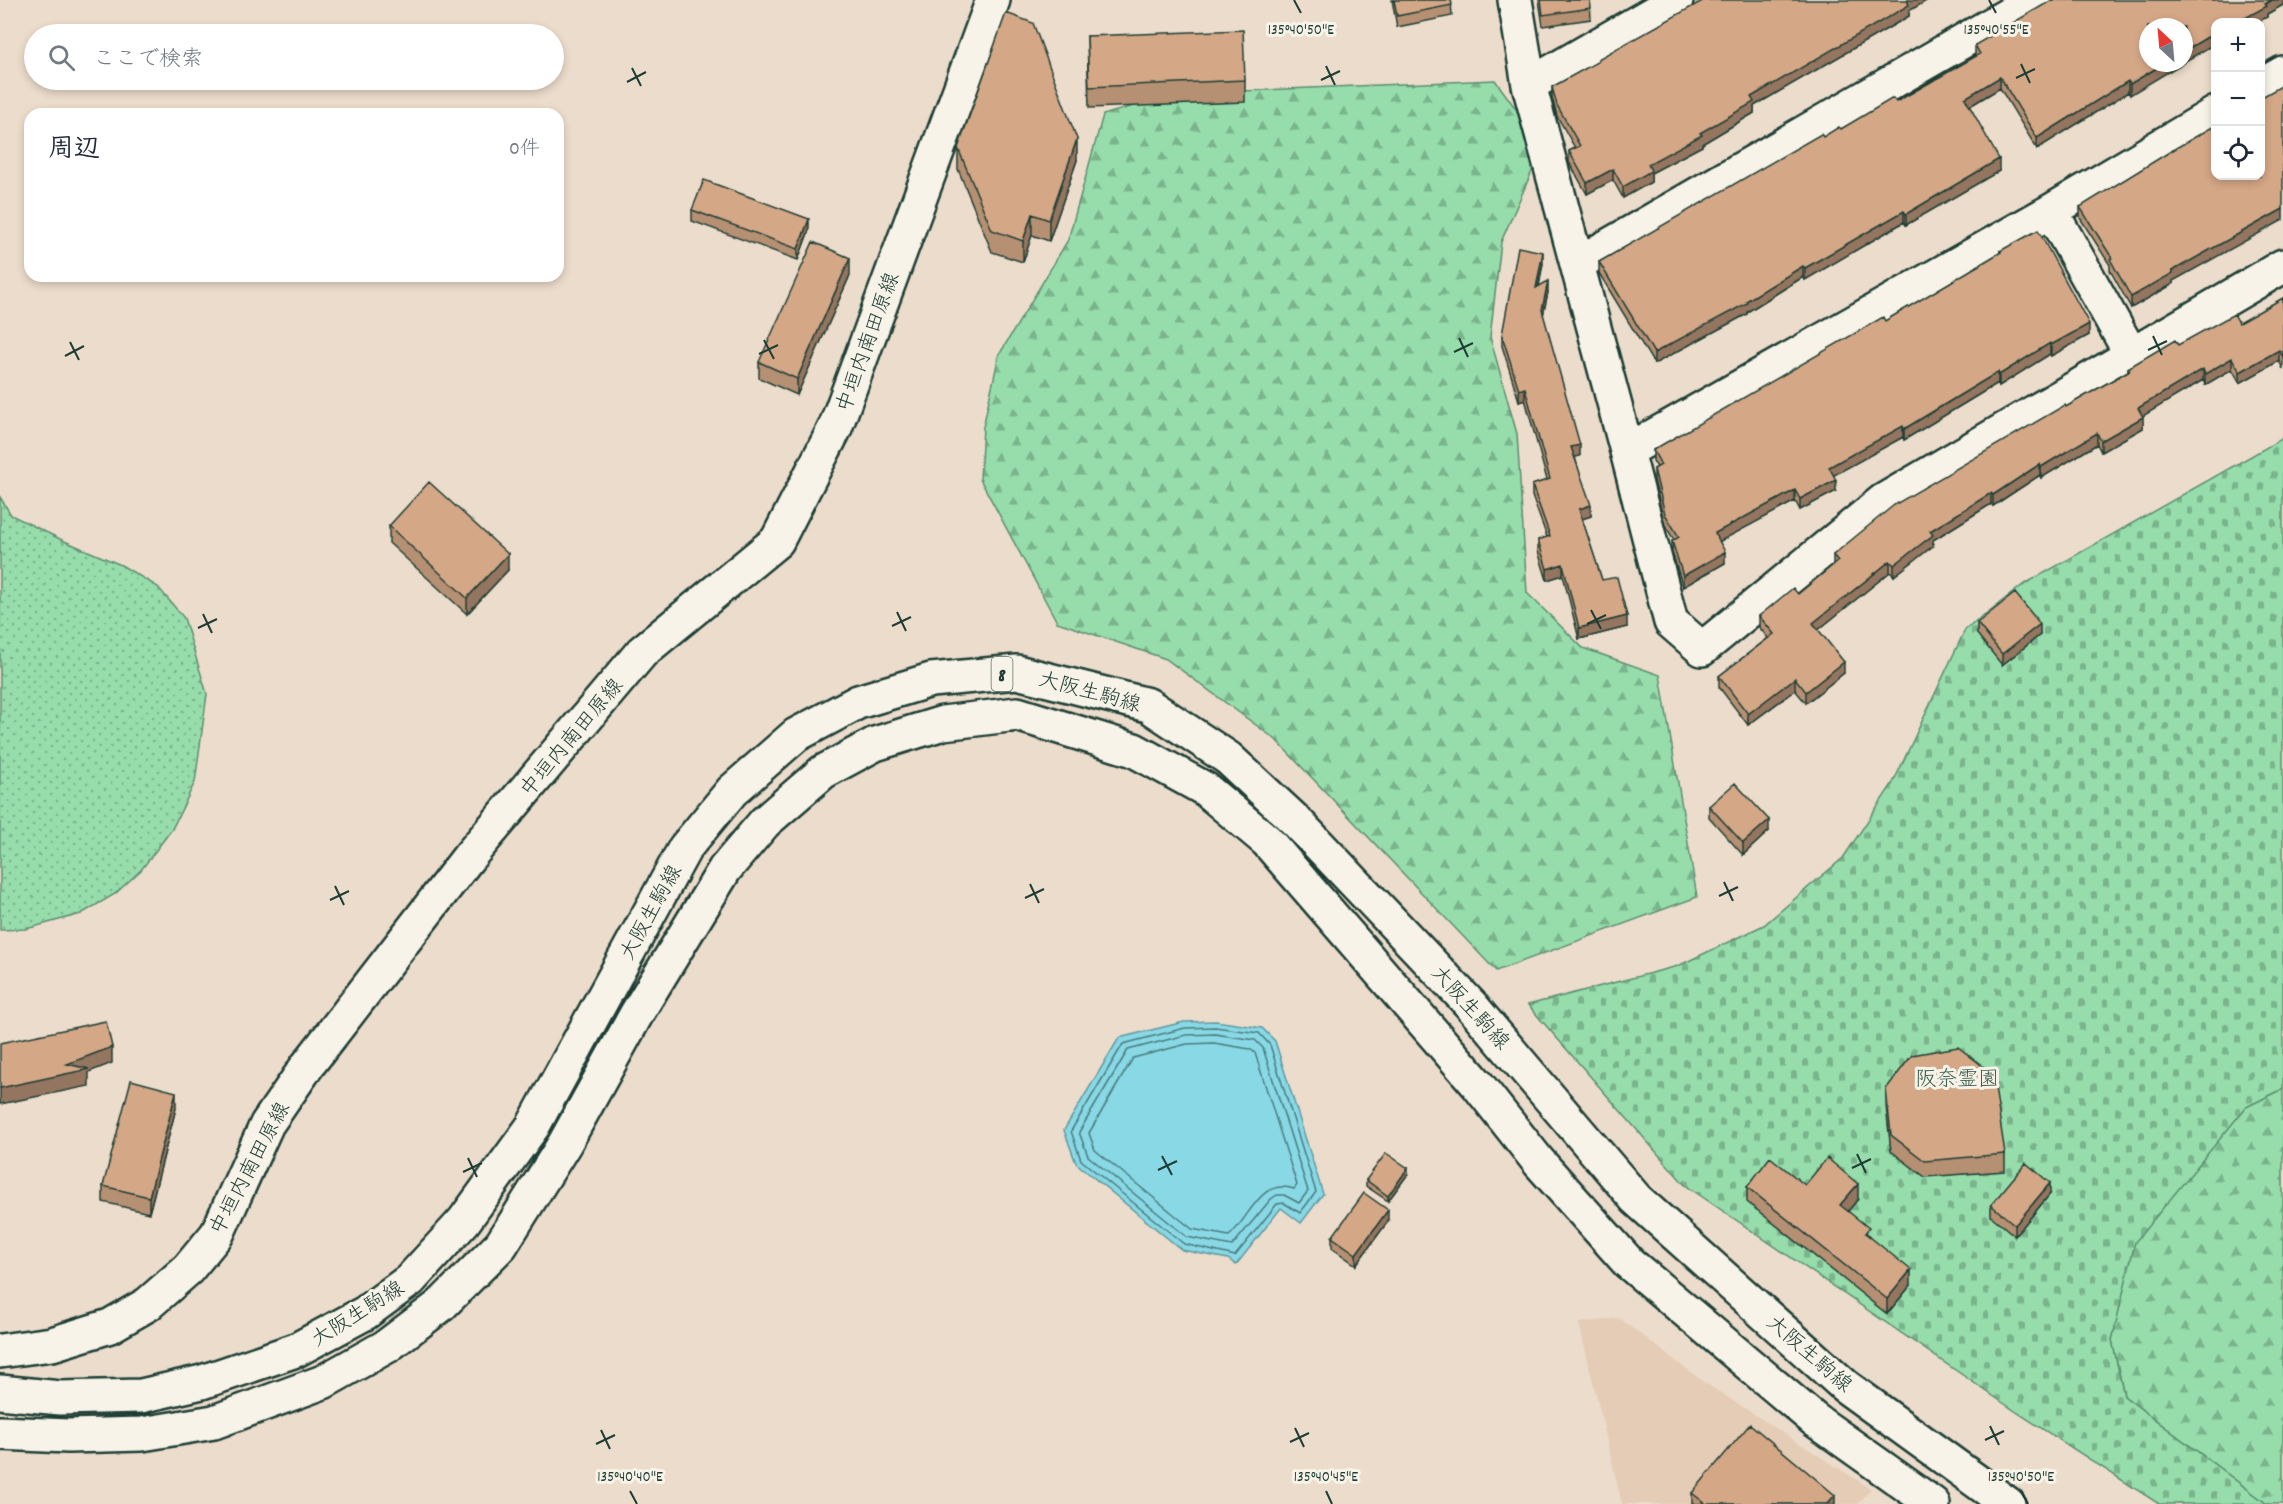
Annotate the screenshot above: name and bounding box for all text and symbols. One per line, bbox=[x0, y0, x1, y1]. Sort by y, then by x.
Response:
north arrow bbox=[2139, 18, 2193, 72]
map controls bbox=[2211, 18, 2265, 180]
button: + bbox=[2211, 18, 2265, 72]
text: 135°40'50"E bbox=[1268, 20, 1334, 42]
text: 135°40'55"E bbox=[1963, 20, 2029, 42]
search box bbox=[24, 24, 564, 90]
icon: search bbox=[45, 41, 78, 74]
text: ここで検索 bbox=[93, 45, 203, 76]
button: − bbox=[2211, 72, 2265, 126]
button: locate bbox=[2211, 126, 2265, 180]
text: 周辺 bbox=[48, 132, 100, 169]
text: 0件 bbox=[509, 136, 540, 164]
street label: 中垣内南田原線 bbox=[831, 269, 909, 417]
road number: 8 bbox=[992, 657, 1012, 691]
street label: 大阪生駒線 bbox=[1035, 666, 1144, 722]
street label: 中垣内南田原線 bbox=[515, 673, 632, 805]
street label: 大阪生駒線 bbox=[614, 860, 691, 967]
street label: 大阪生駒線 bbox=[1422, 960, 1515, 1058]
park label: 阪奈霊園 bbox=[1915, 1066, 1999, 1096]
street label: 中垣内南田原線 bbox=[204, 1097, 299, 1241]
street label: 大阪生駒線 bbox=[306, 1275, 411, 1356]
street label: 大阪生駒線 bbox=[1759, 1310, 1857, 1401]
text: 135°40'40"E bbox=[597, 1467, 663, 1489]
text: 135°40'45"E bbox=[1294, 1467, 1358, 1489]
text: 135°40'50"E bbox=[1988, 1467, 2054, 1489]

